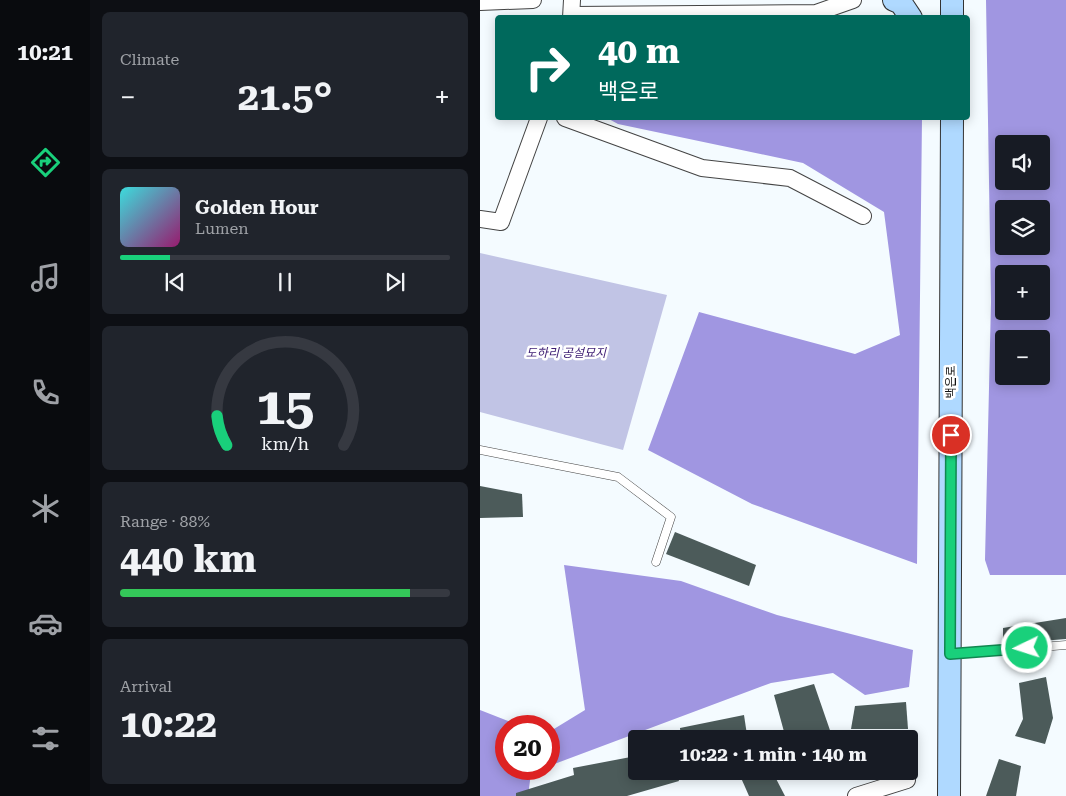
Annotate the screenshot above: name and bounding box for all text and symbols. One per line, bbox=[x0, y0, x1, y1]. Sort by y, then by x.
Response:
text: 40 m bbox=[598, 31, 680, 72]
icon: right bbox=[515, 35, 580, 100]
text: 10:21 bbox=[17, 40, 73, 65]
text: Climate bbox=[120, 50, 179, 69]
text: 21.5° bbox=[238, 75, 332, 119]
text: 백은로 bbox=[598, 79, 659, 104]
text: − bbox=[120, 81, 136, 114]
text: + bbox=[434, 81, 450, 114]
map controls bbox=[995, 135, 1050, 385]
button: sound bbox=[995, 135, 1050, 190]
icon: directions bbox=[28, 145, 63, 180]
text: Golden Hour bbox=[195, 196, 319, 219]
button: layers bbox=[995, 200, 1050, 255]
text: Lumen bbox=[195, 219, 249, 238]
icon: music bbox=[28, 260, 63, 295]
button: + bbox=[995, 265, 1050, 320]
icon: previous bbox=[161, 268, 189, 296]
icon: pause bbox=[271, 268, 299, 296]
icon: next bbox=[381, 268, 409, 296]
button: − bbox=[995, 330, 1050, 385]
park label: 도하리 공설묘지 bbox=[526, 346, 607, 360]
street label: 백은로 bbox=[944, 365, 958, 399]
icon: phone bbox=[28, 375, 63, 410]
text: 15 bbox=[256, 376, 314, 437]
pin bbox=[930, 414, 972, 456]
icon: arrive bbox=[937, 421, 965, 449]
text: km/h bbox=[261, 433, 309, 454]
icon: climate bbox=[28, 491, 63, 526]
text: Range · 88% bbox=[120, 512, 210, 531]
text: 440 km bbox=[120, 537, 256, 581]
icon: car bbox=[28, 606, 63, 641]
position arrow bbox=[1000, 621, 1052, 673]
text: Arrival bbox=[120, 677, 172, 696]
text: 10:22 bbox=[120, 702, 217, 746]
speed limit sign: 20 bbox=[495, 715, 560, 780]
icon: filters bbox=[28, 721, 63, 756]
text: 10:22 · 1 min · 140 m bbox=[679, 743, 867, 766]

